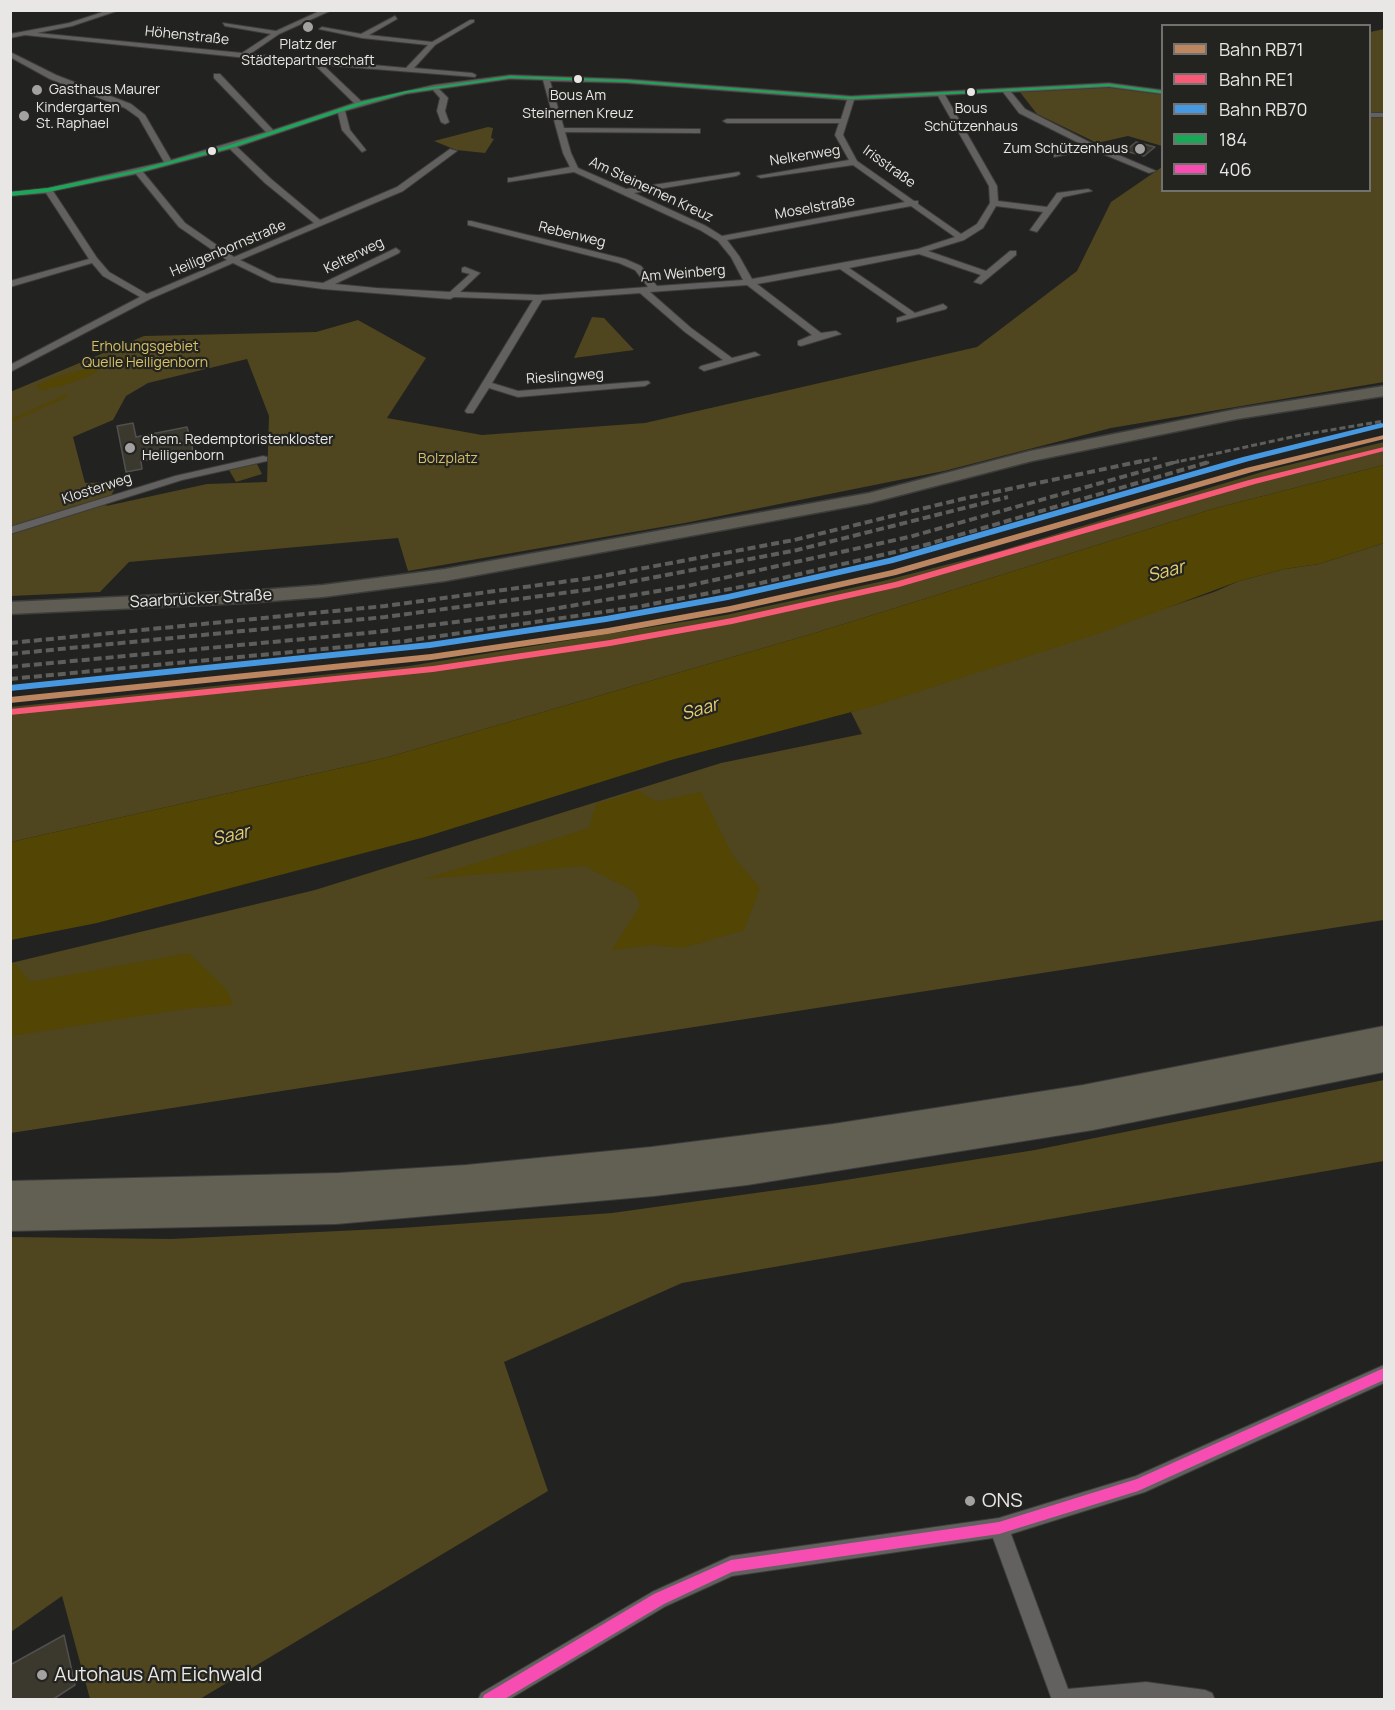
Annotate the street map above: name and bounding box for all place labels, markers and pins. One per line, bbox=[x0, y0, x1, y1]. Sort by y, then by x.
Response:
marker: Platz der Städtepartnerschaft bbox=[301, 20, 315, 34]
place label: Platz der Städtepartnerschaft bbox=[241, 37, 375, 70]
marker: Bous Am Steinernen Kreuz bbox=[572, 73, 584, 85]
place label: Gasthaus Maurer bbox=[49, 82, 160, 98]
marker: Gasthaus Maurer bbox=[30, 83, 44, 97]
marker: Bous Schützenhaus bbox=[965, 86, 977, 98]
place label: Bous Am Steinernen Kreuz bbox=[522, 88, 634, 120]
place label: Kindergarten St. Raphael bbox=[36, 100, 120, 132]
place label: Bous Schützenhaus bbox=[924, 101, 1018, 134]
marker: Kindergarten St. Raphael bbox=[17, 109, 31, 123]
place label: Zum Schützenhaus bbox=[1003, 141, 1128, 157]
marker: Zum Schützenhaus bbox=[1133, 142, 1147, 156]
unlabelled marker bbox=[206, 145, 218, 157]
place label: ehem. Redemptoristenkloster Heiligenborn bbox=[142, 432, 333, 464]
marker: ehem. Redemptoristenkloster Heiligenborn bbox=[123, 441, 137, 455]
place label: ONS bbox=[982, 1489, 1022, 1513]
marker: ONS bbox=[963, 1494, 977, 1508]
place label: Autohaus Am Eichwald bbox=[54, 1663, 262, 1687]
marker: Autohaus Am Eichwald bbox=[35, 1668, 49, 1682]

